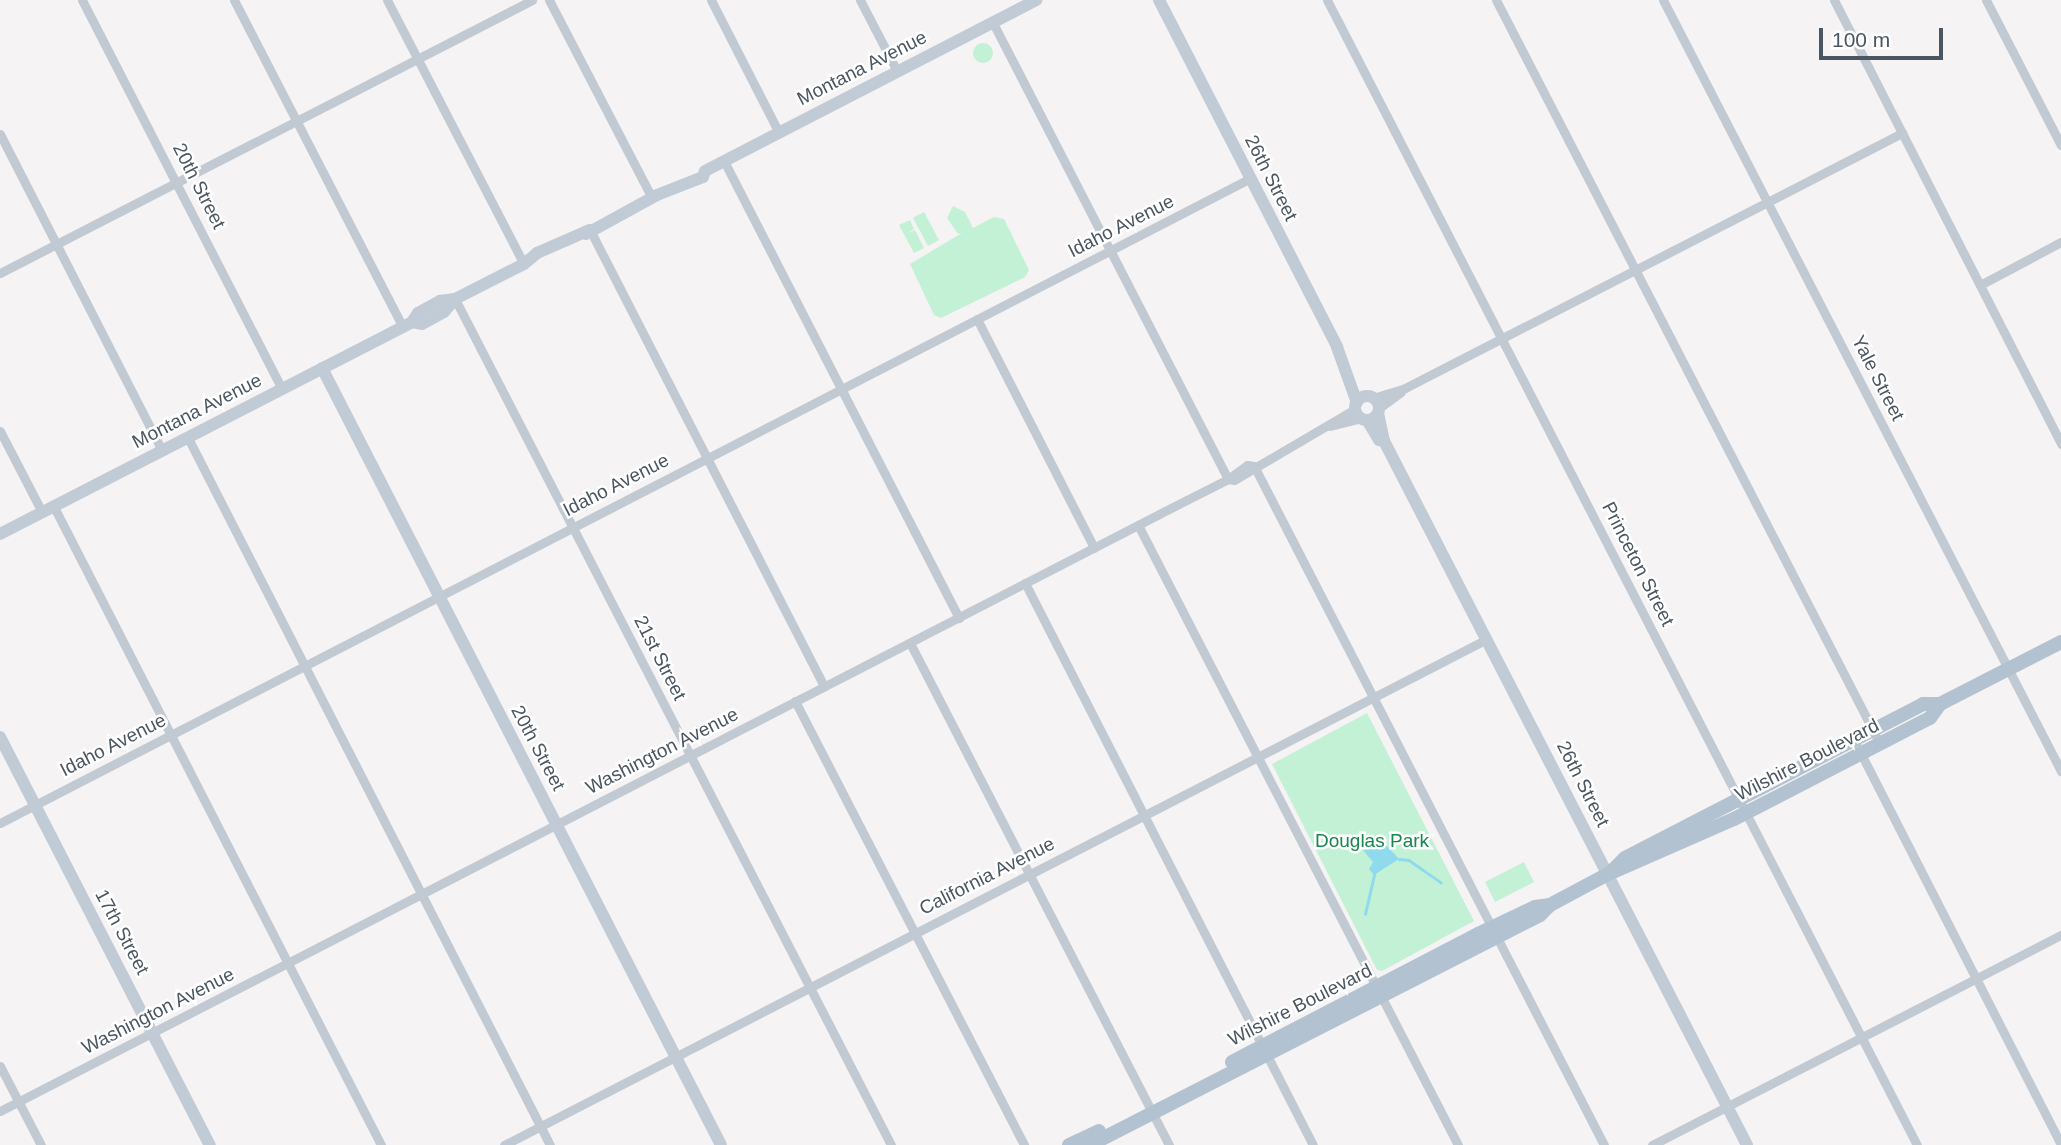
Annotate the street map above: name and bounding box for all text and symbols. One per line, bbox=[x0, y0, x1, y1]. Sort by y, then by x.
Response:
scale bar bbox=[1823, 14, 1947, 58]
street label: Montana Avenue bbox=[793, 25, 931, 111]
text: 100 m bbox=[1832, 28, 1890, 51]
street label: 26th Street bbox=[1240, 131, 1302, 225]
street label: 20th Street bbox=[168, 139, 230, 233]
street label: Idaho Avenue bbox=[1064, 189, 1178, 263]
street label: Yale Street bbox=[1847, 332, 1909, 424]
street label: Montana Avenue bbox=[128, 368, 266, 454]
street label: Idaho Avenue bbox=[559, 448, 673, 522]
street label: Princeton Street bbox=[1597, 498, 1679, 630]
street label: 21st Street bbox=[629, 612, 691, 704]
street label: 20th Street bbox=[506, 702, 570, 794]
street label: Washington Avenue bbox=[582, 702, 742, 800]
street label: Idaho Avenue bbox=[56, 708, 170, 782]
street label: Wilshire Boulevard bbox=[1731, 714, 1883, 806]
street label: 26th Street bbox=[1552, 737, 1614, 831]
park label: Douglas Park bbox=[1315, 830, 1429, 852]
street label: California Avenue bbox=[915, 832, 1059, 920]
street label: 17th Street bbox=[90, 886, 154, 978]
street label: Wilshire Boulevard bbox=[1224, 959, 1376, 1051]
street label: Washington Avenue bbox=[78, 962, 238, 1060]

